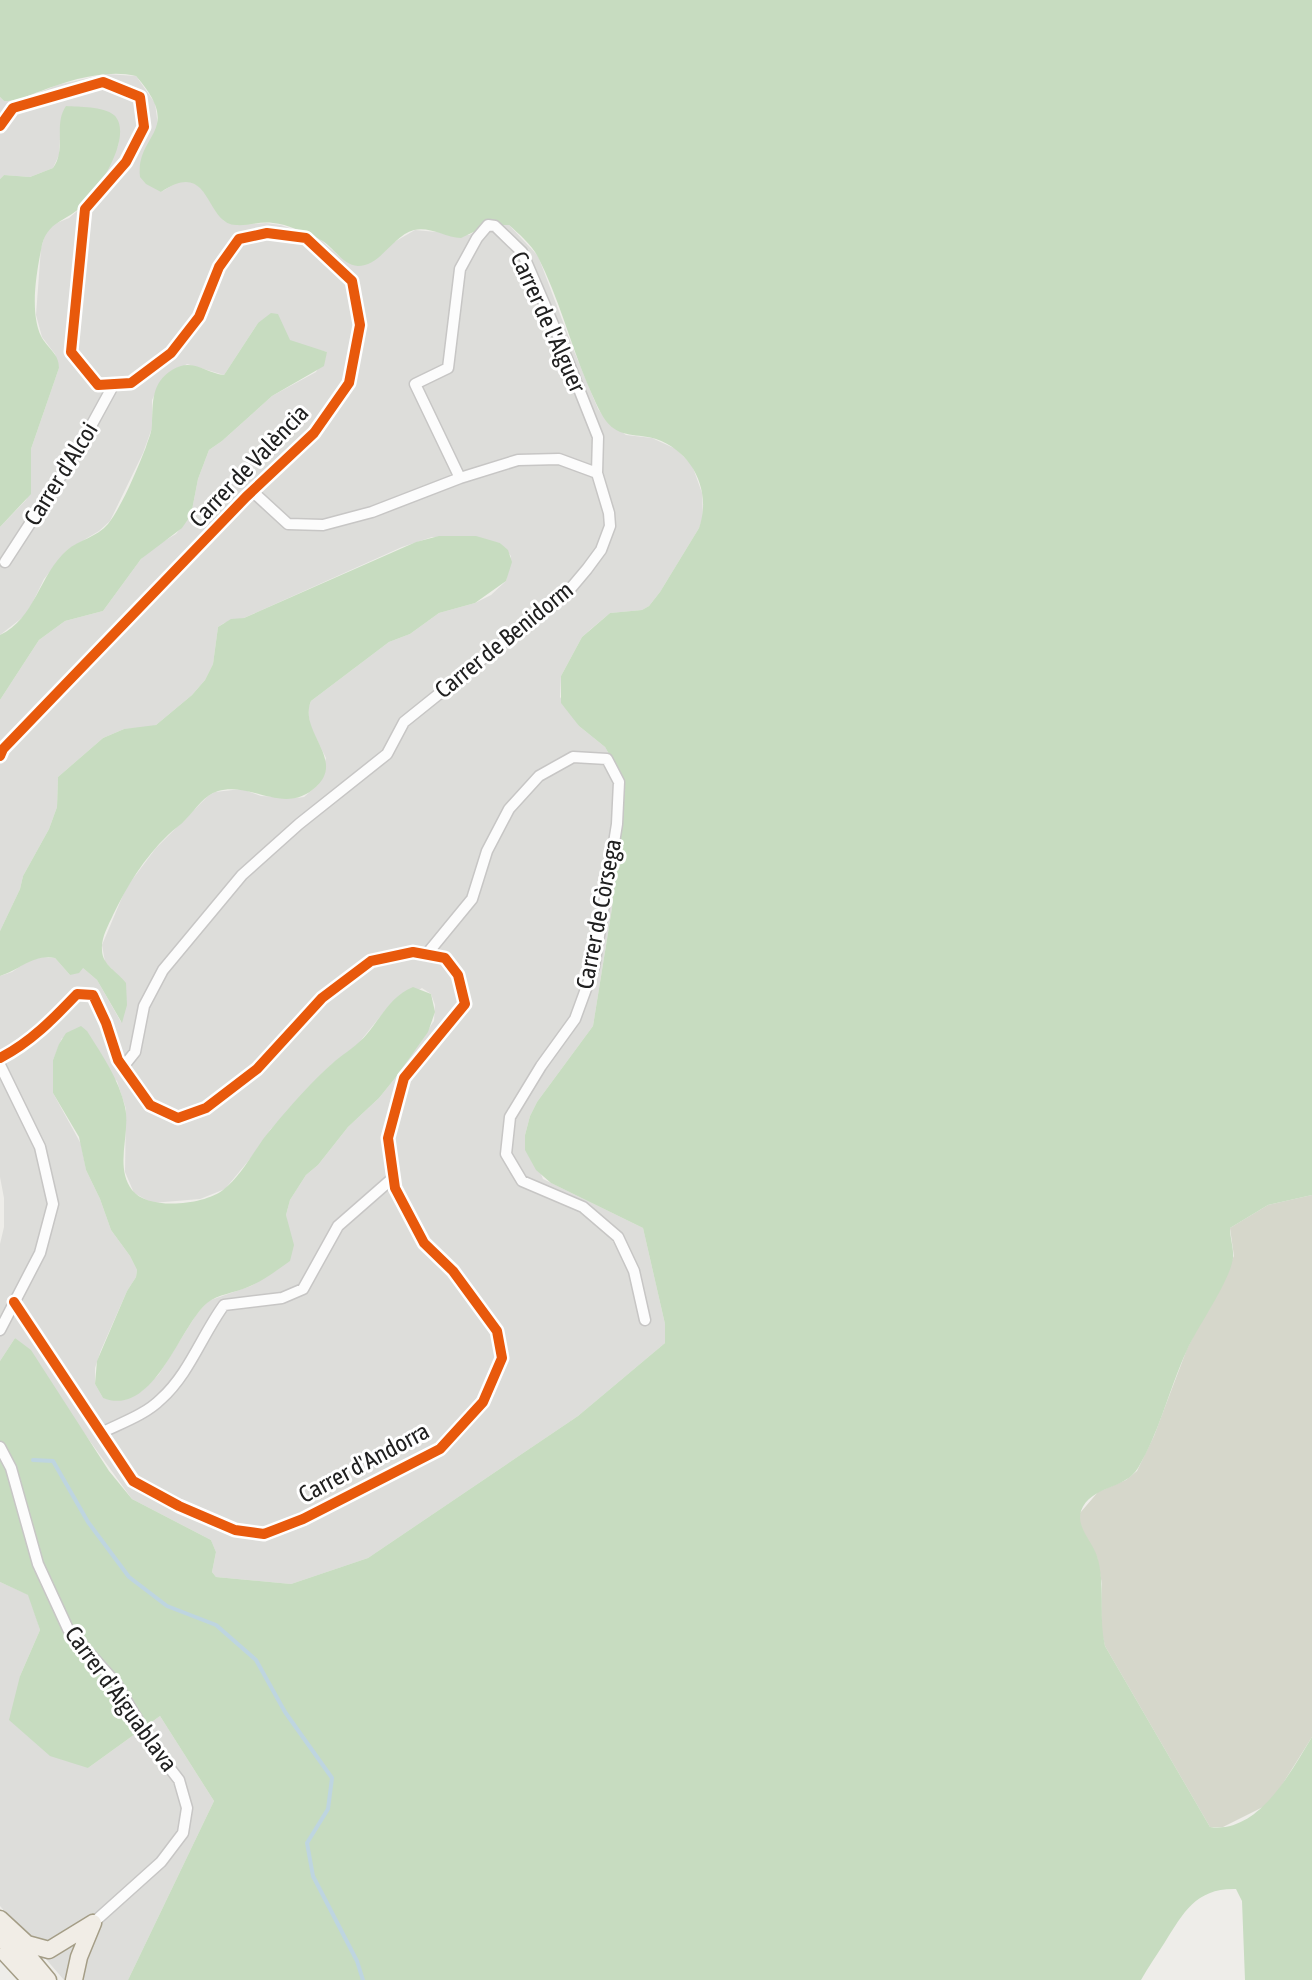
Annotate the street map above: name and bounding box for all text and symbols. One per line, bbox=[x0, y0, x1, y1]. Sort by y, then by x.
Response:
street label: Carrer de l'Alguer bbox=[505, 247, 592, 397]
street label: Carrer de València bbox=[184, 399, 314, 532]
street label: Carrer d'Alcoi bbox=[18, 417, 103, 530]
street label: Carrer de Benidorm bbox=[429, 576, 578, 703]
street label: Carrer de Còrsega bbox=[571, 836, 626, 991]
street label: Carrer d'Andorra bbox=[294, 1417, 433, 1508]
street label: Carrer d'Aiguablava bbox=[60, 1621, 183, 1777]

